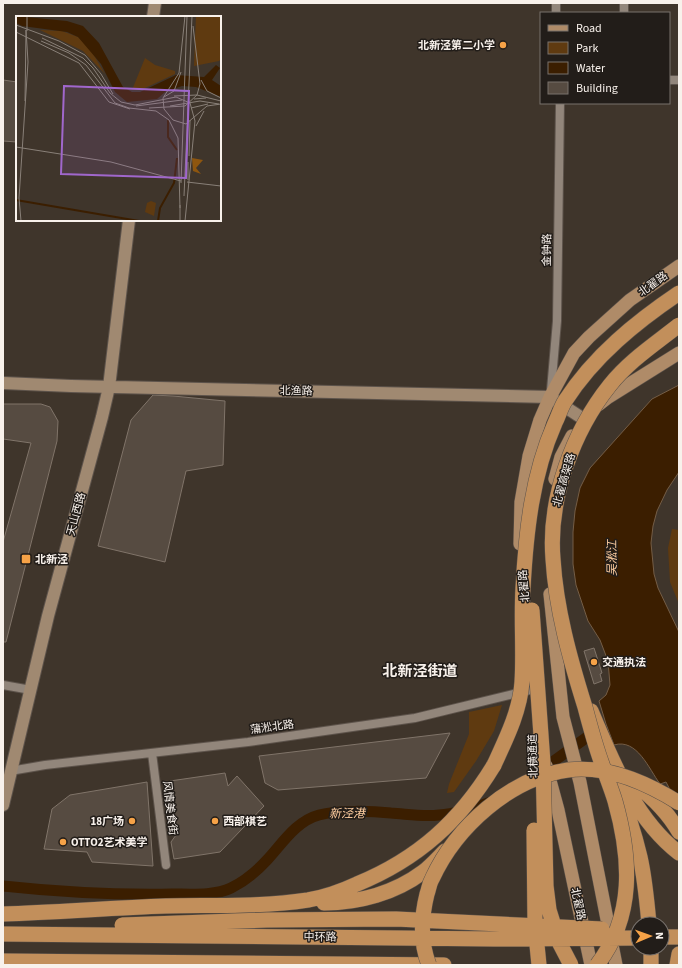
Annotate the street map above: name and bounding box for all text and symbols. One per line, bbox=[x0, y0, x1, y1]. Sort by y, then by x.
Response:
legend bbox=[540, 12, 670, 104]
inset map bbox=[16, 16, 221, 221]
text: Road bbox=[576, 20, 602, 37]
place label: 北新泾第二小学 bbox=[418, 38, 495, 53]
marker: 北新泾第二小学 bbox=[498, 40, 508, 50]
text: Park bbox=[576, 40, 598, 57]
text: Water bbox=[576, 60, 606, 77]
text: Building bbox=[576, 80, 618, 97]
street label: 金钟路 bbox=[539, 233, 555, 267]
street label: 北翟路 bbox=[635, 268, 671, 300]
street label: 北渔路 bbox=[279, 383, 313, 399]
street label: 北翟高架路 bbox=[549, 451, 579, 509]
street label: 天山西路 bbox=[63, 491, 89, 537]
water label: 吴淞江 bbox=[604, 538, 621, 576]
place label: 北新泾 bbox=[35, 552, 68, 567]
marker: 北新泾 bbox=[20, 553, 32, 565]
street label: 北翟路 bbox=[515, 569, 533, 603]
place label: 交通执法 bbox=[602, 655, 646, 670]
marker: 交通执法 bbox=[589, 657, 599, 667]
district label: 北新泾街道 bbox=[382, 661, 458, 682]
street label: 蒲淞北路 bbox=[249, 717, 295, 737]
street label: 北横通道 bbox=[525, 734, 541, 778]
street label: 风情美食街 bbox=[159, 780, 181, 836]
water label: 新泾港 bbox=[329, 805, 367, 823]
place label: 18广场 bbox=[90, 814, 124, 829]
place label: 西部棋艺 bbox=[223, 814, 267, 829]
marker: 18广场 bbox=[127, 816, 137, 826]
marker: 西部棋艺 bbox=[210, 816, 220, 826]
place label: OTTO2艺术美学 bbox=[71, 835, 147, 850]
marker: OTTO2艺术美学 bbox=[58, 837, 68, 847]
street label: 北翟路 bbox=[567, 886, 589, 922]
north arrow bbox=[630, 916, 670, 956]
street label: 中环路 bbox=[303, 929, 337, 945]
text: N bbox=[652, 932, 667, 940]

